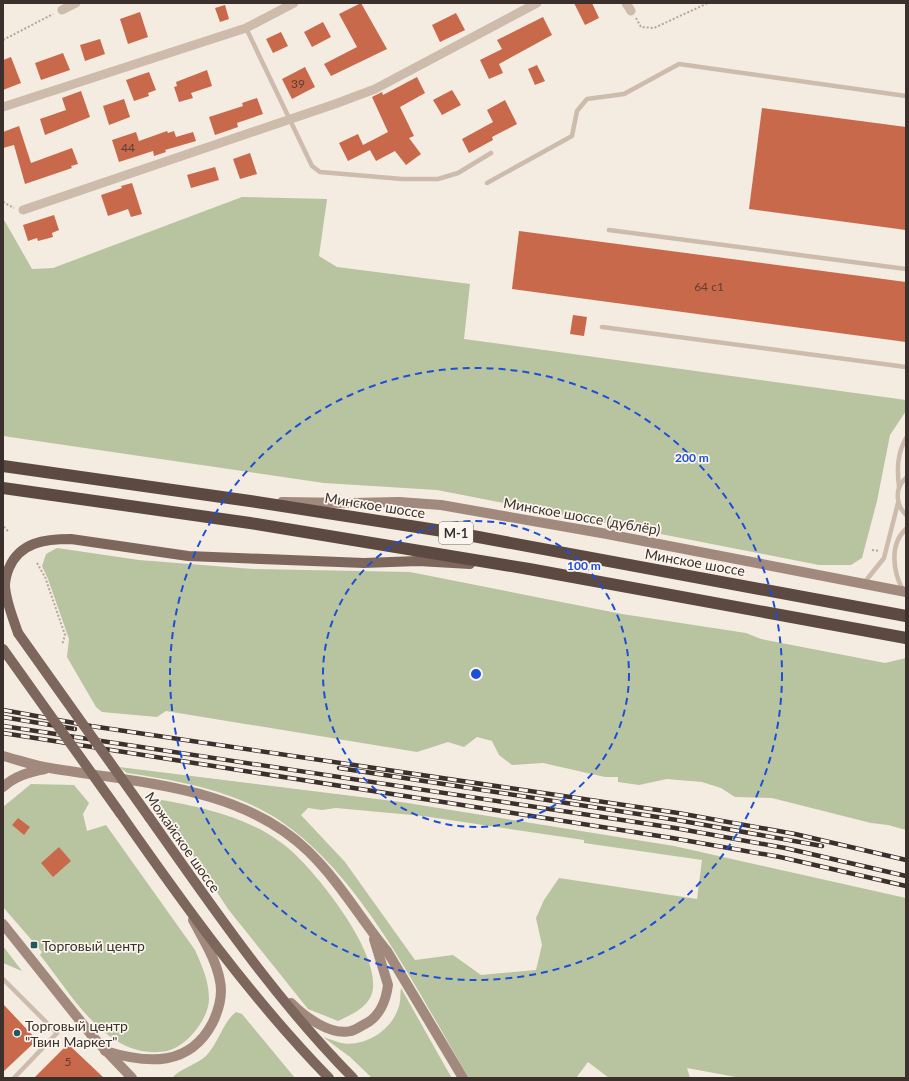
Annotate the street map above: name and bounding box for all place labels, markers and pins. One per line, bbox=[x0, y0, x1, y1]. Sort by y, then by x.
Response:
centre of rings bbox=[469, 667, 483, 681]
place label: Торговый центр bbox=[42, 937, 145, 954]
marker: Торговый центр bbox=[29, 940, 39, 950]
place label: Торговый центр "Твин Маркет" bbox=[25, 1017, 128, 1050]
marker: Торговый центр "Твин Маркет" bbox=[12, 1028, 22, 1038]

